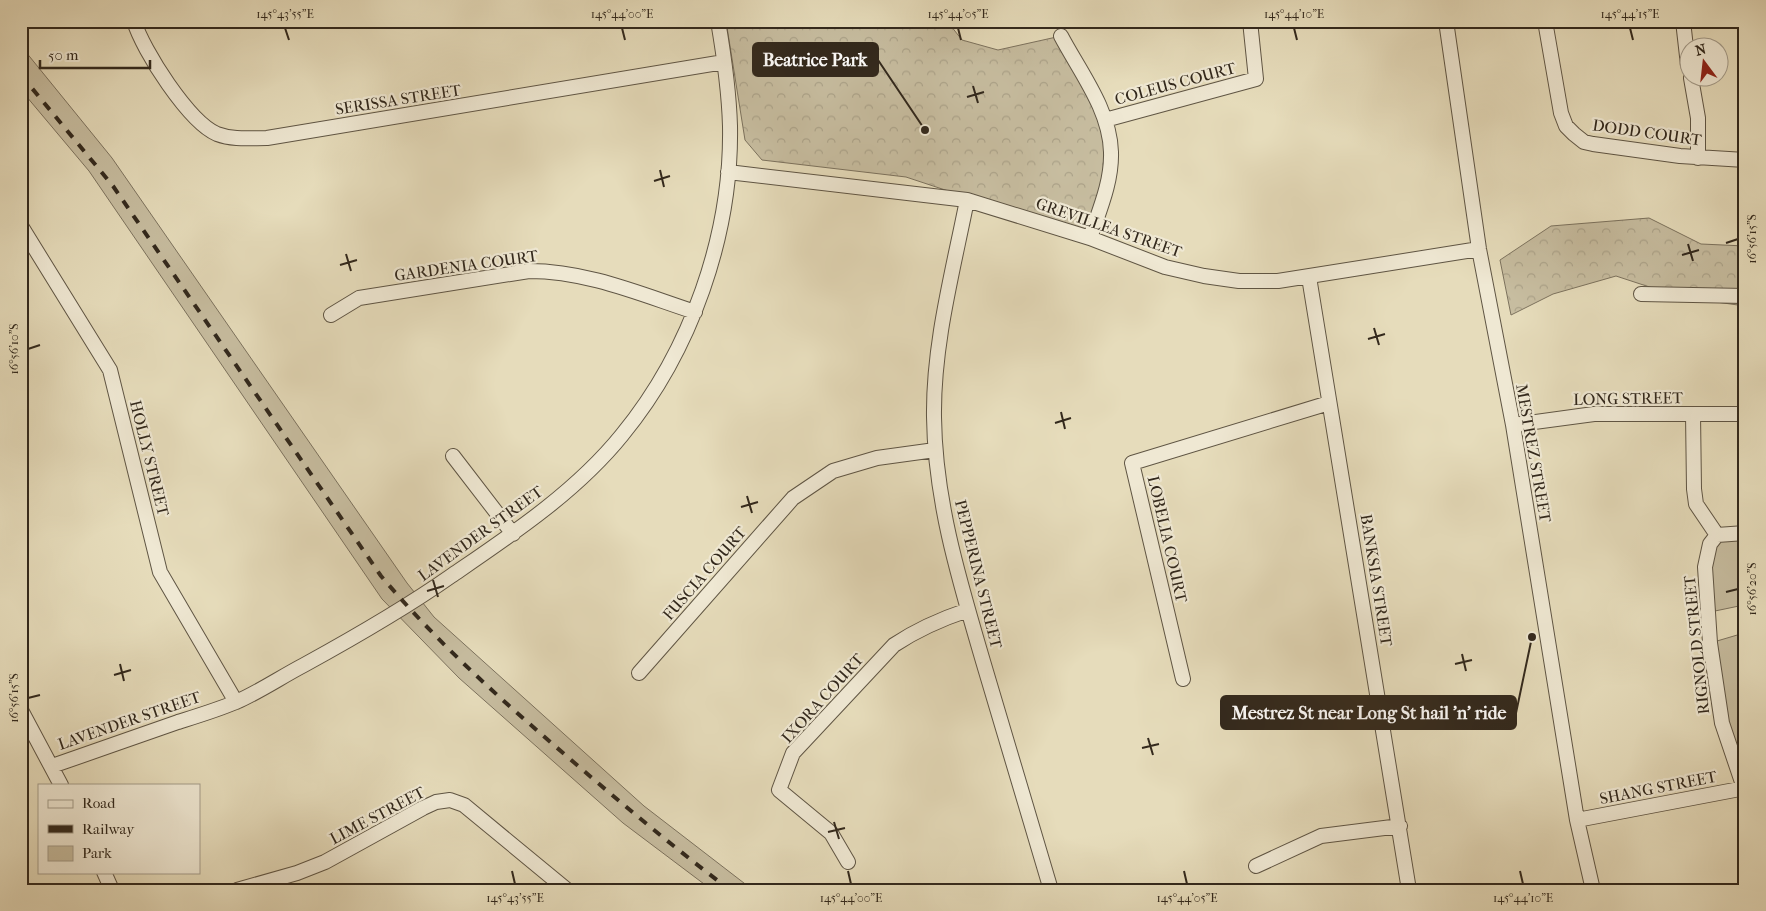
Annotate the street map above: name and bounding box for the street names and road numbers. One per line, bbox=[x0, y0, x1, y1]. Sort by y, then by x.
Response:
street label: COLEUS COURT bbox=[1113, 58, 1238, 109]
street label: SERISSA STREET bbox=[334, 80, 463, 119]
street label: DODD COURT bbox=[1591, 115, 1703, 150]
street label: GREVILLEA STREET bbox=[1033, 194, 1185, 261]
street label: GARDENIA COURT bbox=[393, 246, 539, 285]
street label: MESTREZ STREET bbox=[1512, 382, 1555, 524]
street label: LONG STREET bbox=[1573, 388, 1683, 409]
street label: HOLLY STREET bbox=[126, 398, 173, 518]
street label: LOBELIA COURT bbox=[1144, 474, 1191, 605]
street label: LAVENDER STREET bbox=[414, 482, 546, 585]
street label: PEPPERINA STREET bbox=[951, 498, 1006, 651]
street label: BANKSIA STREET bbox=[1357, 513, 1396, 648]
street label: FUSCIA COURT bbox=[659, 523, 750, 624]
street label: RIGNOLD STREET bbox=[1680, 574, 1713, 715]
street label: IXORA COURT bbox=[777, 650, 868, 747]
street label: LAVENDER STREET bbox=[55, 687, 203, 754]
street label: SHANG STREET bbox=[1598, 767, 1719, 808]
street label: LIME STREET bbox=[327, 782, 428, 848]

